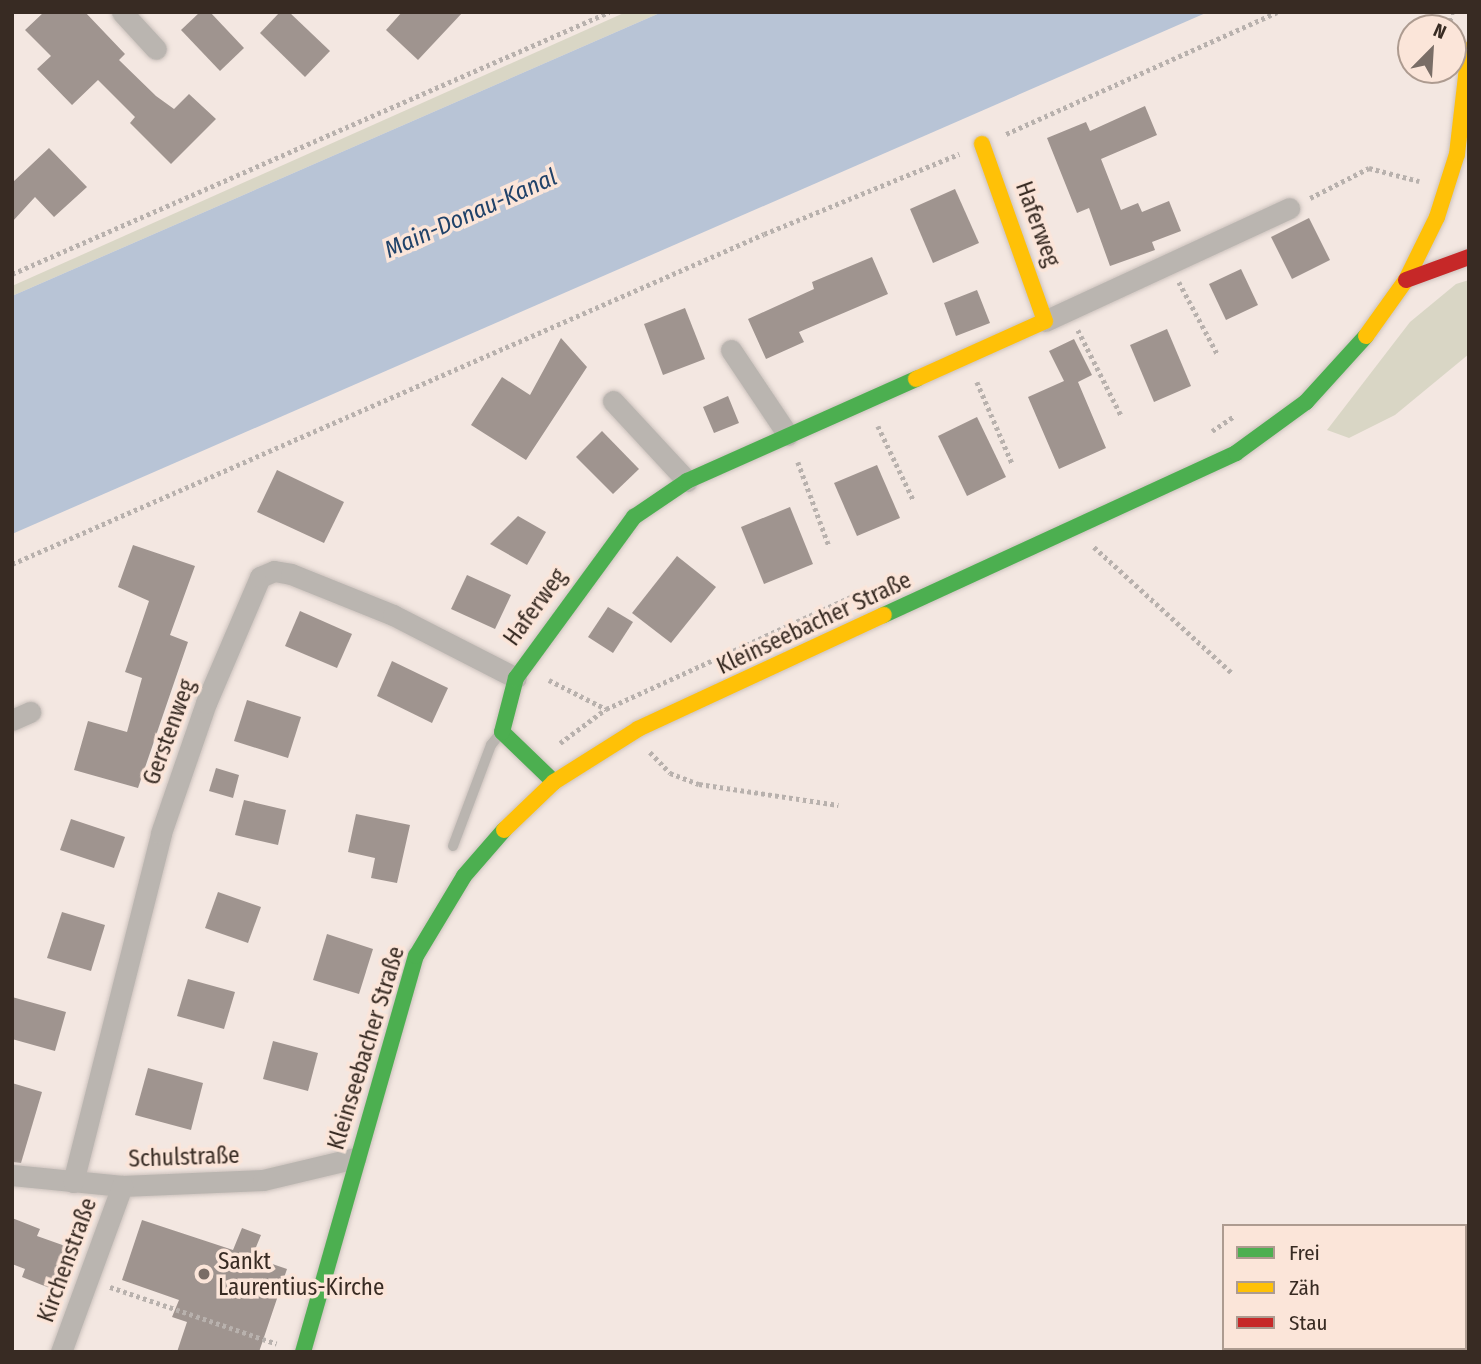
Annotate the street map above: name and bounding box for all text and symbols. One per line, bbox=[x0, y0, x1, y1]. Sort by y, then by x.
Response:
north arrow bbox=[1397, 14, 1467, 84]
text: N bbox=[1430, 18, 1450, 44]
water label: Main-Donau-Kanal bbox=[380, 163, 562, 265]
street label: Haferweg bbox=[1010, 178, 1066, 270]
street label: Haferweg bbox=[498, 563, 572, 651]
street label: Kleinseebacher Straße bbox=[712, 566, 916, 680]
street label: Gerstenweg bbox=[137, 676, 201, 788]
street label: Kleinseebacher Straße bbox=[322, 943, 410, 1153]
street label: Schulstraße bbox=[128, 1141, 240, 1173]
street label: Kirchenstraße bbox=[32, 1194, 102, 1326]
legend bbox=[1222, 1224, 1467, 1350]
text: Frei bbox=[1289, 1240, 1320, 1266]
place label: Sankt Laurentius-Kirche bbox=[218, 1247, 384, 1301]
marker: Sankt Laurentius-Kirche bbox=[196, 1266, 212, 1282]
text: Zäh bbox=[1289, 1275, 1320, 1301]
text: Stau bbox=[1289, 1310, 1327, 1336]

